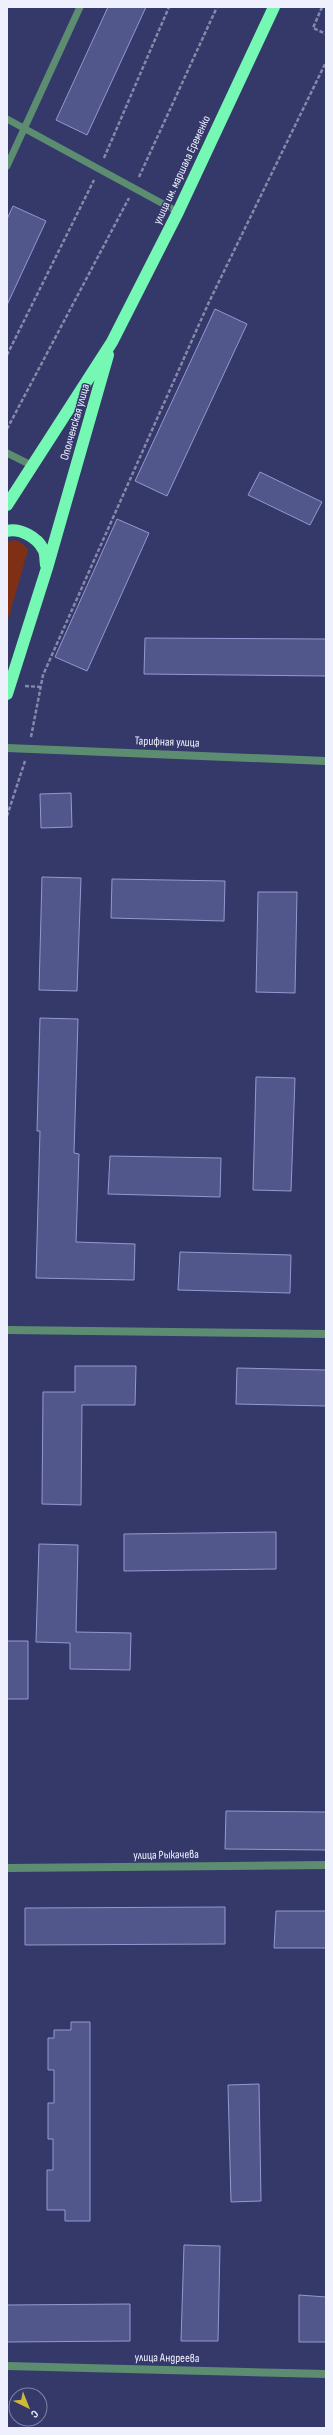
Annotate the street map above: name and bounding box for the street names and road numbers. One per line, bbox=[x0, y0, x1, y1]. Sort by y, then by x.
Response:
street label: улица им. маршала Еременко bbox=[150, 113, 214, 227]
street label: Ополченская улица bbox=[57, 382, 93, 462]
street label: Тарифная улица bbox=[134, 733, 200, 751]
street label: улица Рыкачева bbox=[133, 1847, 199, 1863]
street label: улица Андреева bbox=[134, 2350, 200, 2366]

